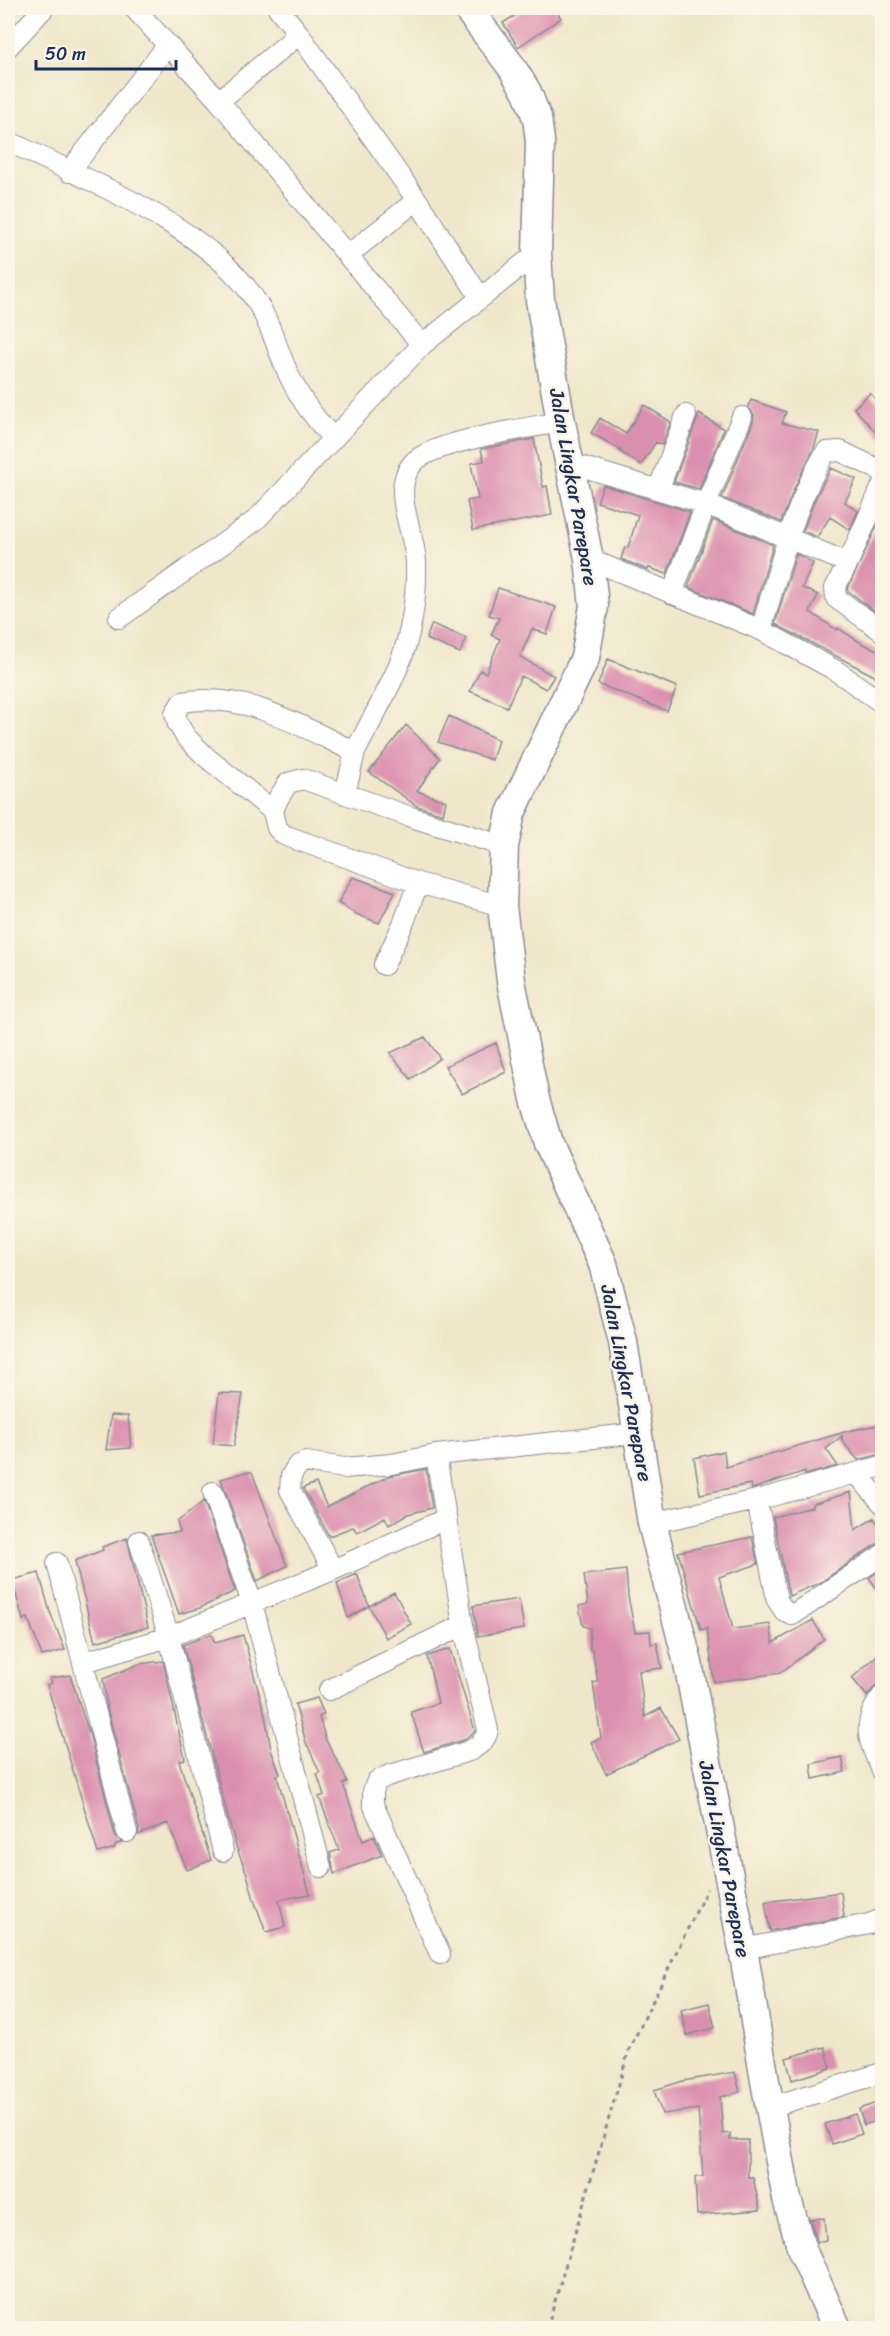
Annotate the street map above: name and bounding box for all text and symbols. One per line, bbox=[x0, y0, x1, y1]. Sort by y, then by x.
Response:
scale bar bbox=[36, 33, 176, 71]
text: 50 m bbox=[45, 38, 86, 70]
street label: Jalan Lingkar Parepare bbox=[539, 385, 608, 589]
street label: Jalan Lingkar Parepare bbox=[590, 1281, 663, 1485]
street label: Jalan Lingkar Parepare bbox=[688, 1757, 761, 1961]

